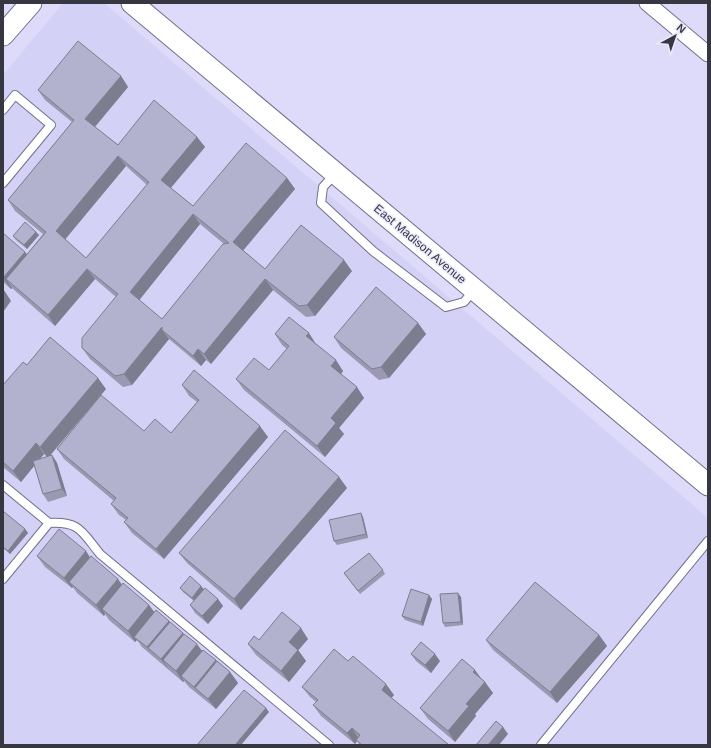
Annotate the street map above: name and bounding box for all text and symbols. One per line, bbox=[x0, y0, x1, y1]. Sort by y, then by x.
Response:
north arrow bbox=[655, 16, 695, 56]
text: N bbox=[675, 21, 688, 36]
street label: East Madison Avenue bbox=[371, 201, 469, 287]

